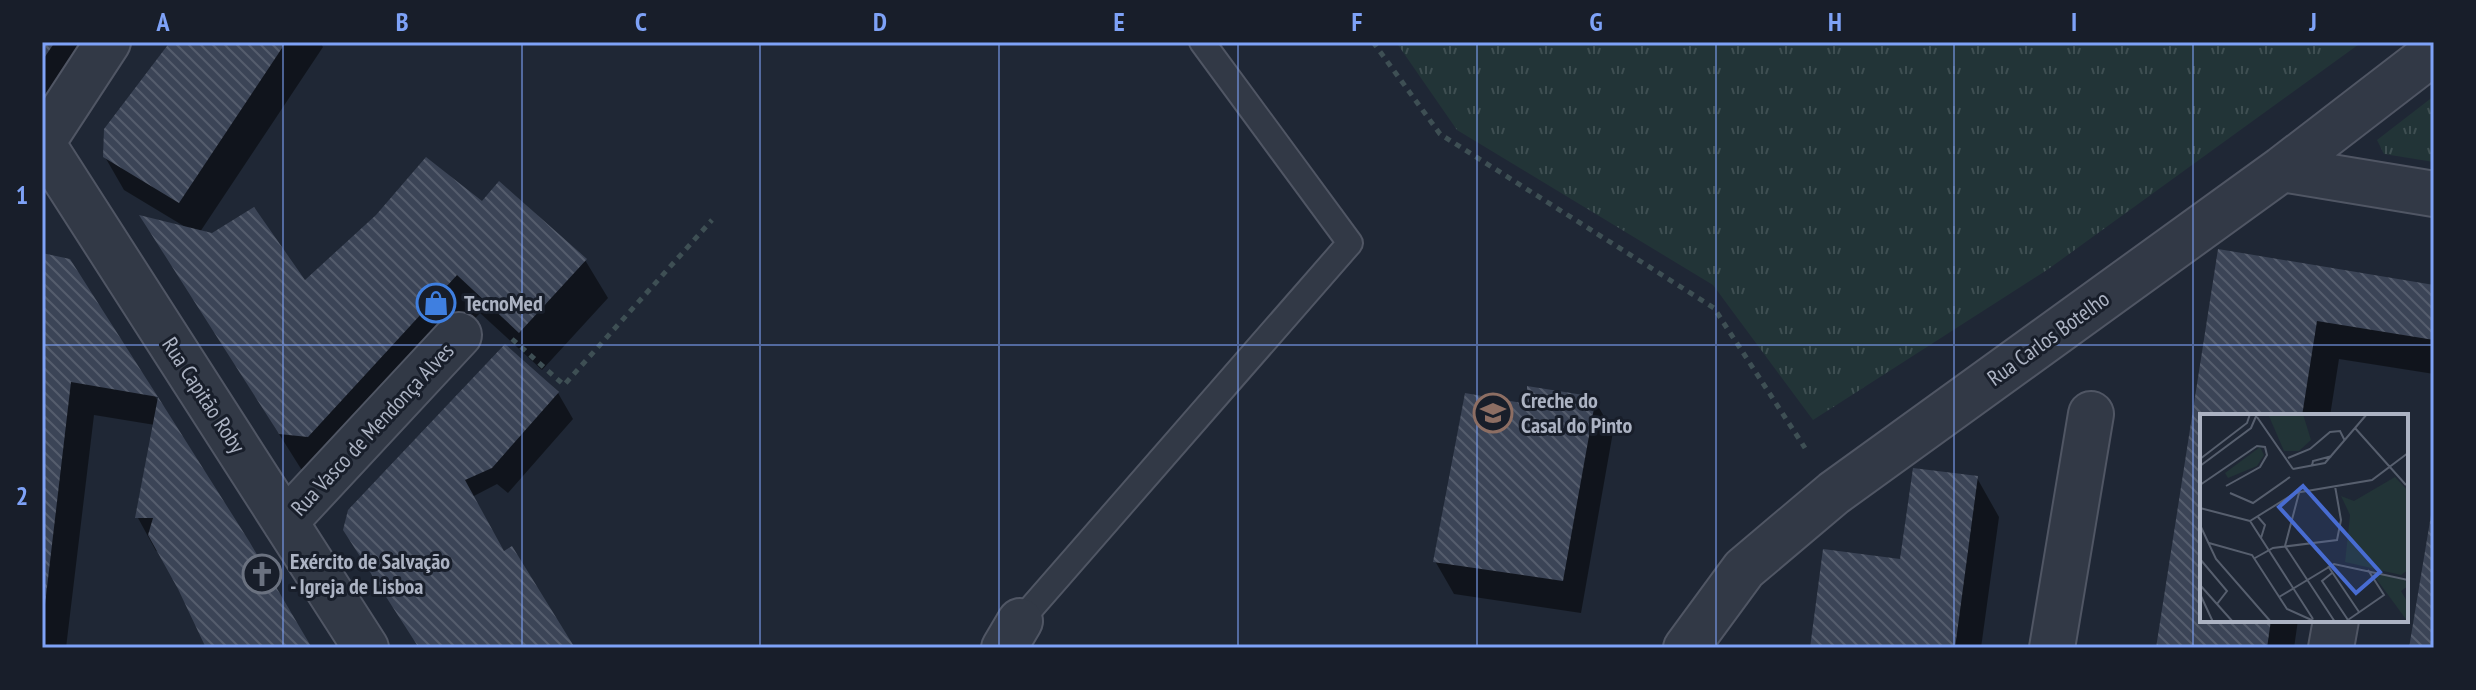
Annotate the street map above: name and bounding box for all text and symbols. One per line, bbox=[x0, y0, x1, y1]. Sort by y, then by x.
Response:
text: A bbox=[155, 5, 170, 38]
text: B bbox=[396, 5, 409, 38]
text: C bbox=[635, 5, 647, 38]
text: D bbox=[873, 5, 887, 38]
text: E bbox=[1113, 5, 1125, 38]
text: F bbox=[1352, 5, 1363, 38]
text: G bbox=[1589, 5, 1603, 38]
text: H bbox=[1828, 5, 1842, 38]
text: I bbox=[2071, 5, 2077, 38]
text: J bbox=[2308, 5, 2317, 38]
text: 1 bbox=[16, 178, 28, 211]
shop icon: TecnoMed bbox=[415, 282, 457, 324]
street label: Rua Carlos Botelho bbox=[1981, 284, 2115, 392]
place label: TecnoMed bbox=[464, 289, 543, 317]
street label: Rua Capitão Roby bbox=[156, 332, 252, 459]
street label: Rua Vasco de Mendonça Alves bbox=[285, 337, 459, 521]
place label: Creche do Casal do Pinto bbox=[1521, 386, 1632, 439]
school or university icon: Creche do Casal do Pinto bbox=[1472, 392, 1514, 434]
inset map bbox=[2200, 414, 2408, 622]
text: 2 bbox=[16, 479, 28, 512]
place label: Exército de Salvação - Igreja de Lisboa bbox=[290, 547, 450, 600]
church icon: Exército de Salvação - Igreja de Lisboa bbox=[241, 553, 283, 595]

